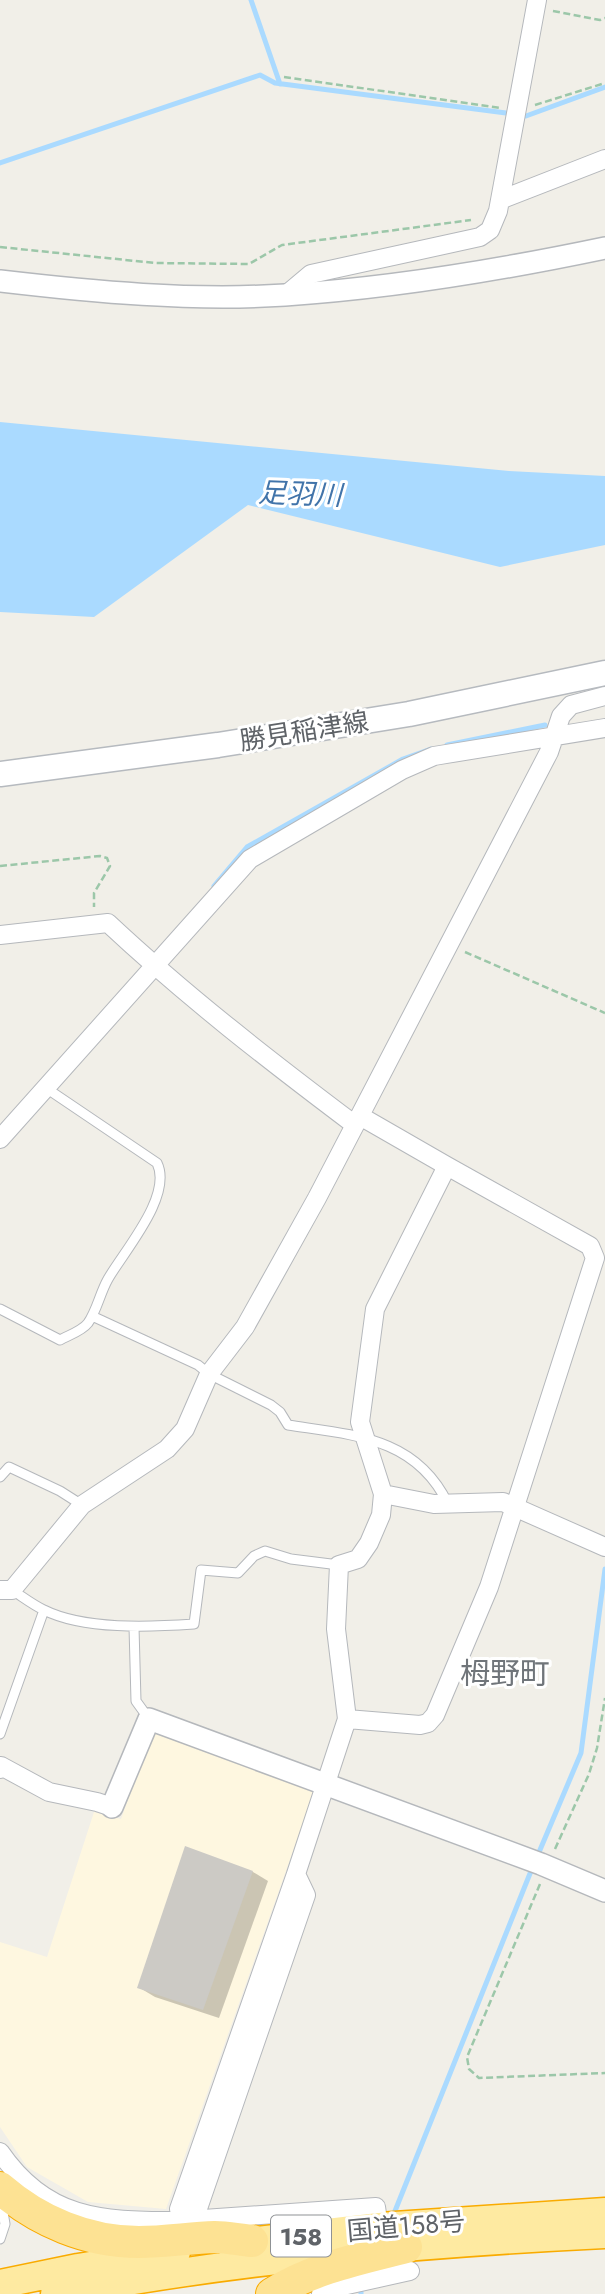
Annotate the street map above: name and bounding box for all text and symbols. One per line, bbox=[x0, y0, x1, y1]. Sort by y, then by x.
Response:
water label: 足羽川 bbox=[257, 472, 346, 516]
street label: 勝見稲津線 bbox=[237, 702, 371, 760]
district label: 栂野町 bbox=[460, 1652, 550, 1695]
street label: 国道158号 bbox=[345, 2202, 467, 2250]
road number: 158 bbox=[271, 2216, 331, 2256]

